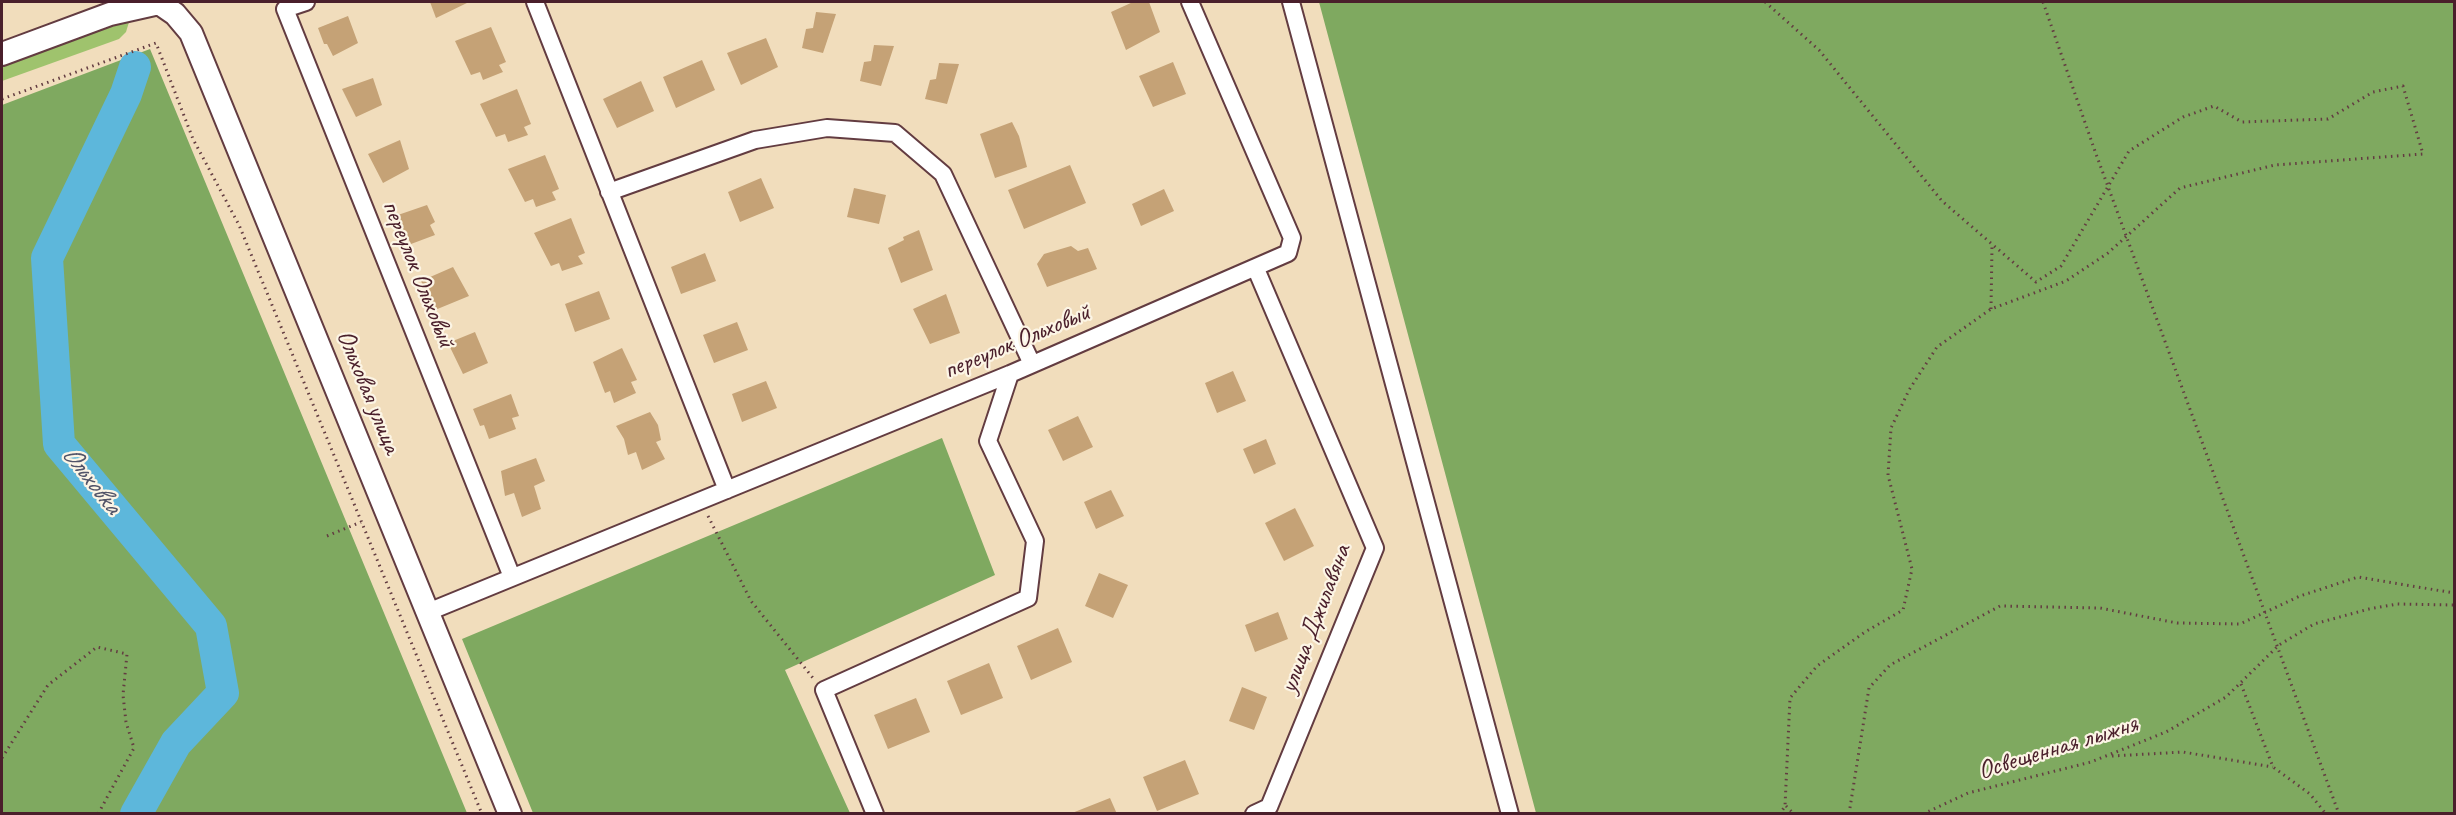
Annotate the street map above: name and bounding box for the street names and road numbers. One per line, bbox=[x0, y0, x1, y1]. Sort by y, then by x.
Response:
street label: переулок Ольховый bbox=[374, 196, 462, 352]
street label: переулок Ольховый bbox=[939, 297, 1095, 387]
street label: Ольховая улица bbox=[329, 326, 407, 458]
street label: улица Джилавяна bbox=[1273, 540, 1359, 698]
street label: Освещенная лыжня bbox=[1974, 709, 2142, 787]

